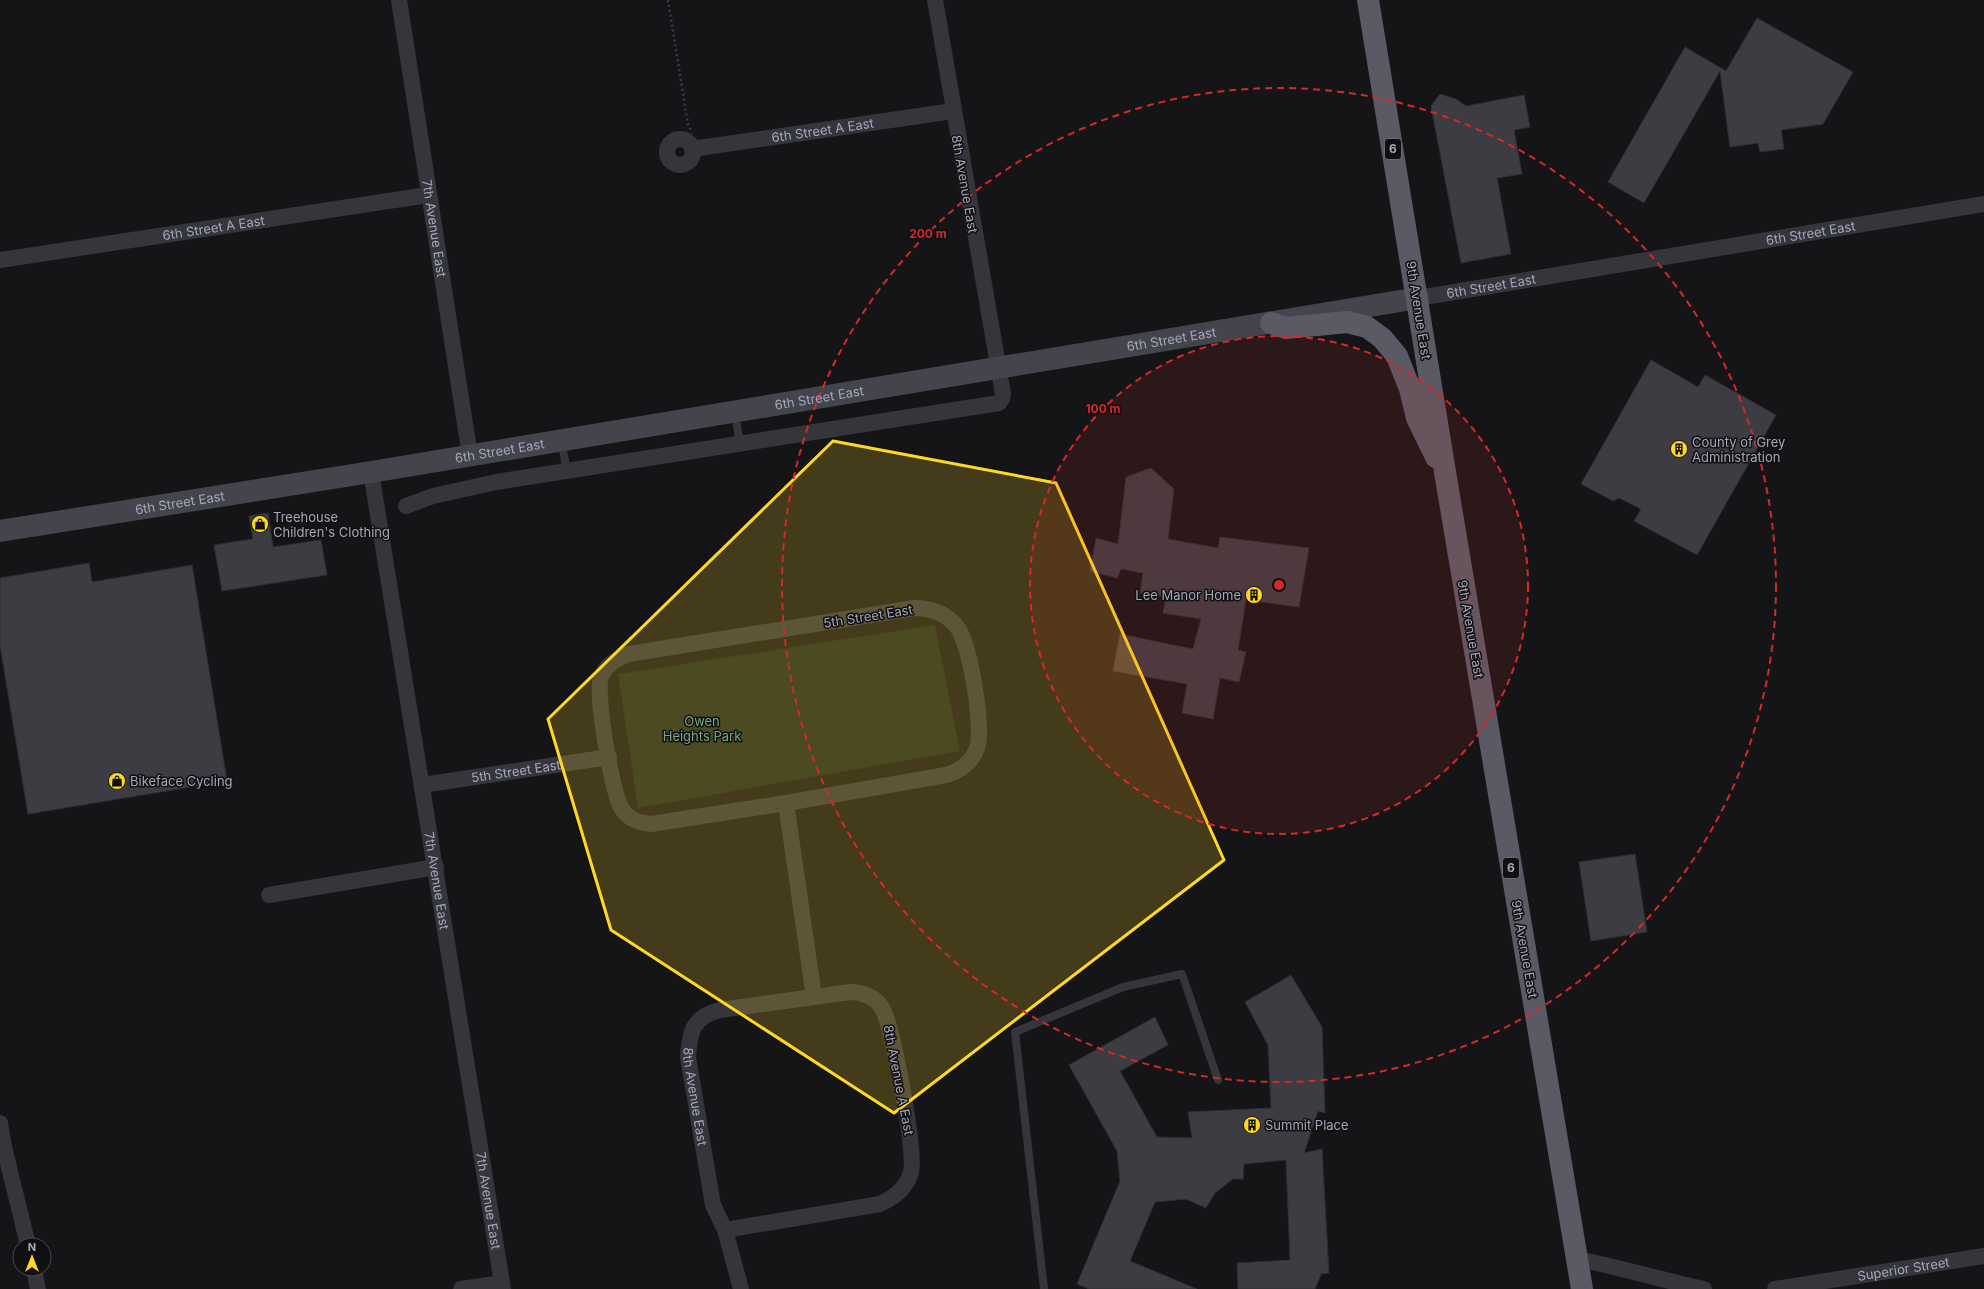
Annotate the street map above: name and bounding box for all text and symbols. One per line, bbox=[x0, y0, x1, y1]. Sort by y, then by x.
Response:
street label: 6th Street A East bbox=[771, 115, 875, 145]
street label: 8th Avenue East bbox=[949, 134, 981, 234]
road number: 6 bbox=[1385, 139, 1401, 159]
street label: 7th Avenue East bbox=[419, 178, 450, 278]
street label: 6th Street A East bbox=[161, 212, 266, 243]
street label: 6th Street East bbox=[1765, 218, 1857, 248]
text: 200 m bbox=[909, 226, 947, 241]
street label: 9th Avenue East bbox=[1403, 260, 1435, 360]
street label: 6th Street East bbox=[1445, 271, 1537, 301]
street label: 6th Street East bbox=[1125, 324, 1217, 354]
street label: 6th Street East bbox=[773, 382, 865, 413]
text: 100 m bbox=[1085, 401, 1121, 416]
place label: County of Grey Administration bbox=[1692, 434, 1785, 465]
street label: 6th Street East bbox=[454, 435, 545, 466]
building icon: County of Grey Administration bbox=[1669, 439, 1689, 459]
street label: 6th Street East bbox=[134, 487, 226, 517]
place label: Treehouse Children's Clothing bbox=[273, 509, 390, 540]
shop icon: Treehouse Children's Clothing bbox=[250, 514, 270, 534]
centre of rings bbox=[1272, 578, 1286, 592]
street label: 9th Avenue East bbox=[1454, 579, 1488, 679]
building icon: Lee Manor Home bbox=[1244, 585, 1264, 605]
place label: Lee Manor Home bbox=[1135, 587, 1241, 603]
street label: 5th Street East bbox=[822, 601, 914, 631]
park label: Owen Heights Park bbox=[663, 713, 741, 744]
street label: 5th Street East bbox=[470, 756, 562, 786]
shop icon: Bikeface Cycling bbox=[107, 771, 127, 791]
place label: Bikeface Cycling bbox=[130, 773, 233, 789]
street label: 7th Avenue East bbox=[421, 831, 453, 931]
road number: 6 bbox=[1503, 858, 1519, 878]
street label: 9th Avenue East bbox=[1508, 899, 1542, 999]
street label: 8th Avenue A East bbox=[880, 1024, 918, 1136]
street label: 8th Avenue East bbox=[680, 1047, 711, 1147]
building icon: Summit Place bbox=[1242, 1115, 1262, 1135]
place label: Summit Place bbox=[1265, 1117, 1349, 1133]
street label: 7th Avenue East bbox=[473, 1151, 504, 1251]
north arrow bbox=[12, 1237, 52, 1277]
text: N bbox=[28, 1240, 36, 1254]
street label: Superior Street bbox=[1856, 1254, 1951, 1284]

